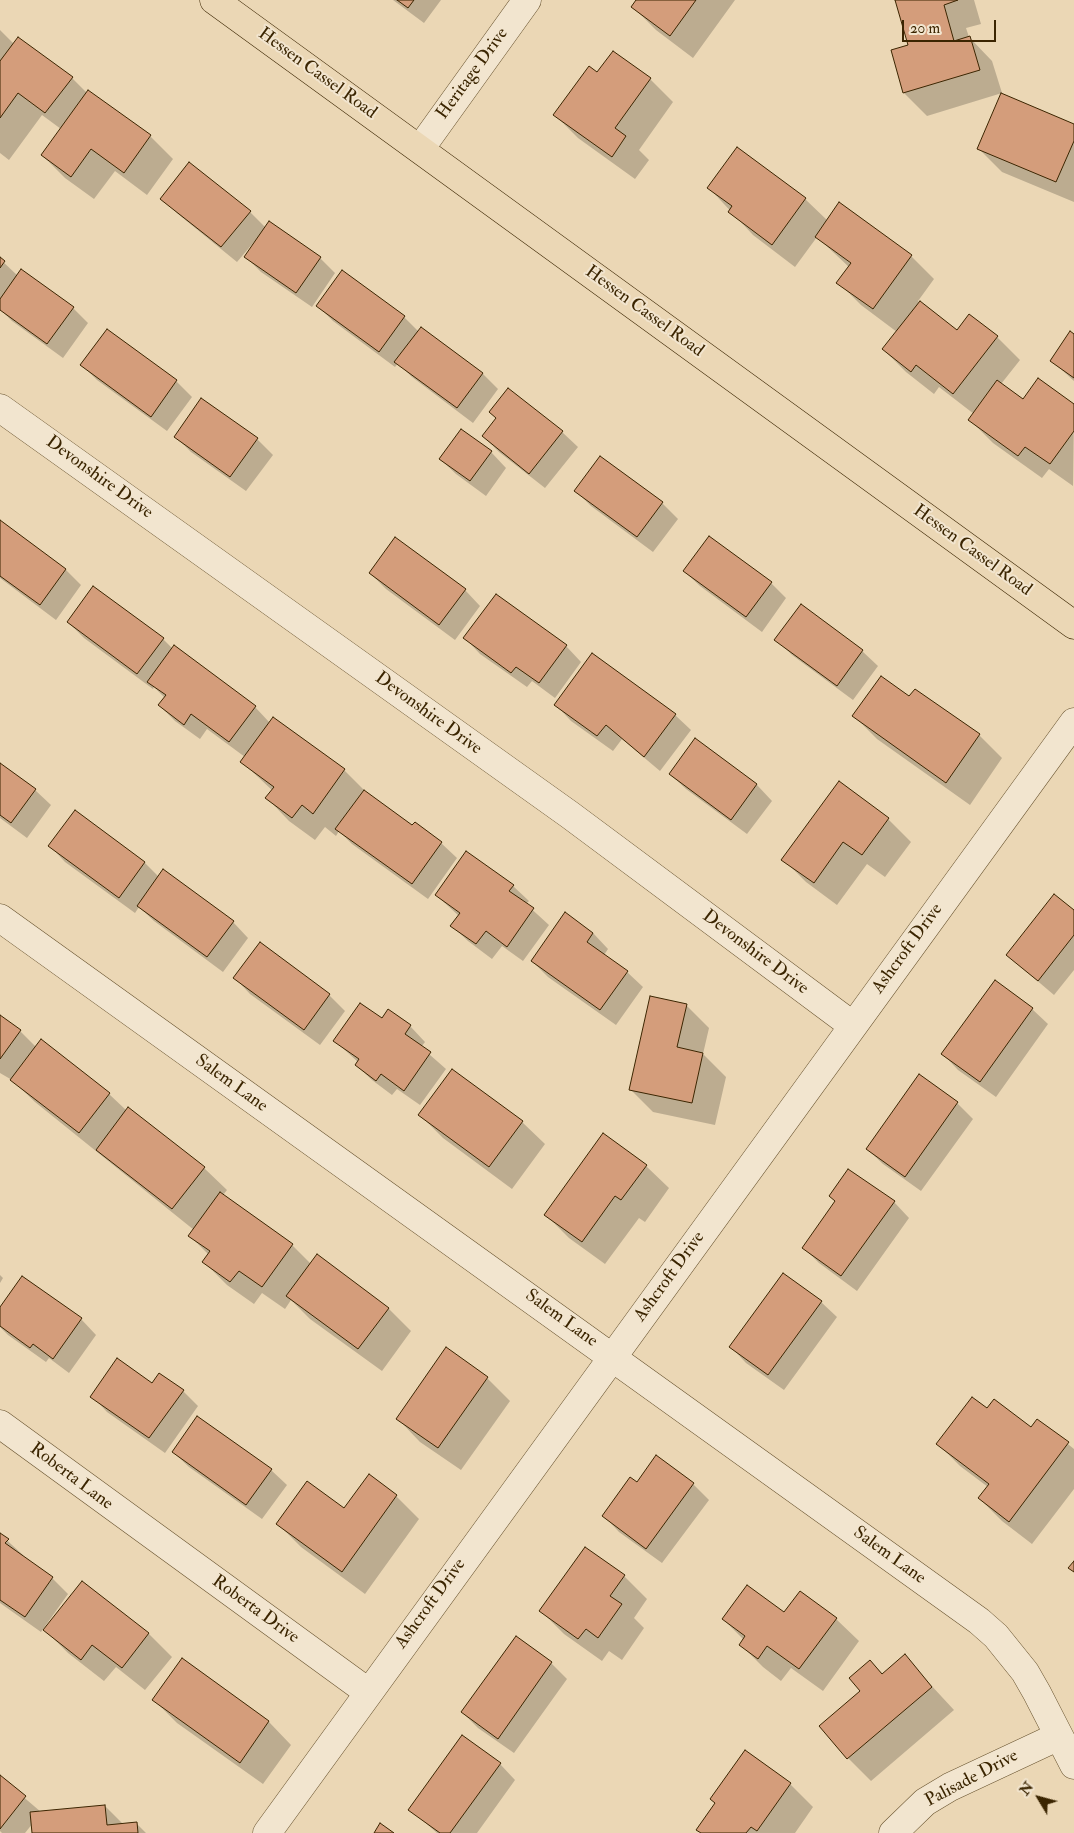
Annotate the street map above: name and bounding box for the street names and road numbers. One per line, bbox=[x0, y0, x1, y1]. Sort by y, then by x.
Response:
street label: Hessen Cassel Road bbox=[253, 24, 381, 124]
street label: Heritage Drive bbox=[432, 24, 514, 124]
street label: Hessen Cassel Road bbox=[580, 262, 708, 362]
street label: Devonshire Drive bbox=[41, 432, 157, 524]
street label: Hessen Cassel Road bbox=[908, 501, 1036, 601]
street label: Devonshire Drive bbox=[370, 668, 486, 760]
street label: Ashcroft Drive bbox=[868, 900, 948, 998]
street label: Devonshire Drive bbox=[698, 906, 812, 1000]
street label: Salem Lane bbox=[190, 1050, 272, 1118]
street label: Ashcroft Drive bbox=[630, 1228, 710, 1326]
street label: Salem Lane bbox=[520, 1285, 602, 1353]
street label: Roberta Lane bbox=[25, 1439, 117, 1515]
street label: Salem Lane bbox=[848, 1522, 930, 1590]
street label: Ashcroft Drive bbox=[391, 1555, 471, 1653]
street label: Roberta Drive bbox=[207, 1571, 303, 1649]
street label: Palisade Drive bbox=[922, 1746, 1022, 1812]

